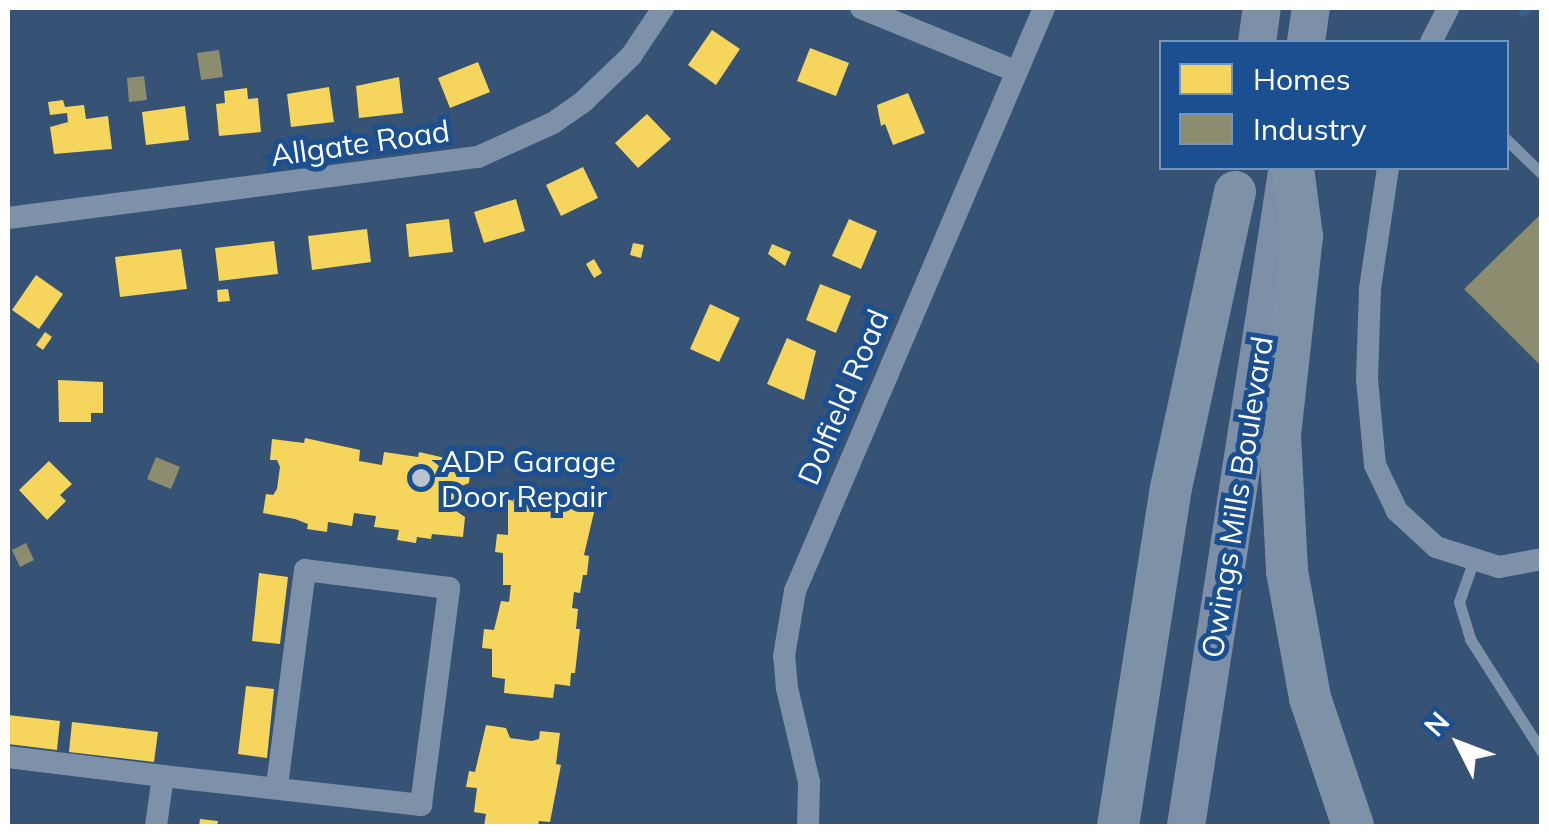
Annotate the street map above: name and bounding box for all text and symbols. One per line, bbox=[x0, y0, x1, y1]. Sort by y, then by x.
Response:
legend bbox=[1159, 40, 1509, 170]
text: Homes bbox=[1253, 60, 1351, 98]
text: Industry bbox=[1253, 110, 1367, 148]
street label: Allgate Road bbox=[268, 113, 452, 173]
street label: Dolfield Road bbox=[790, 304, 896, 490]
street label: Owings Mills Boulevard bbox=[1194, 334, 1280, 660]
place label: ADP Garage Door Repair bbox=[441, 443, 616, 514]
marker: ADP Garage Door Repair bbox=[410, 467, 432, 489]
north arrow bbox=[1409, 694, 1509, 794]
text: N bbox=[1416, 704, 1456, 743]

